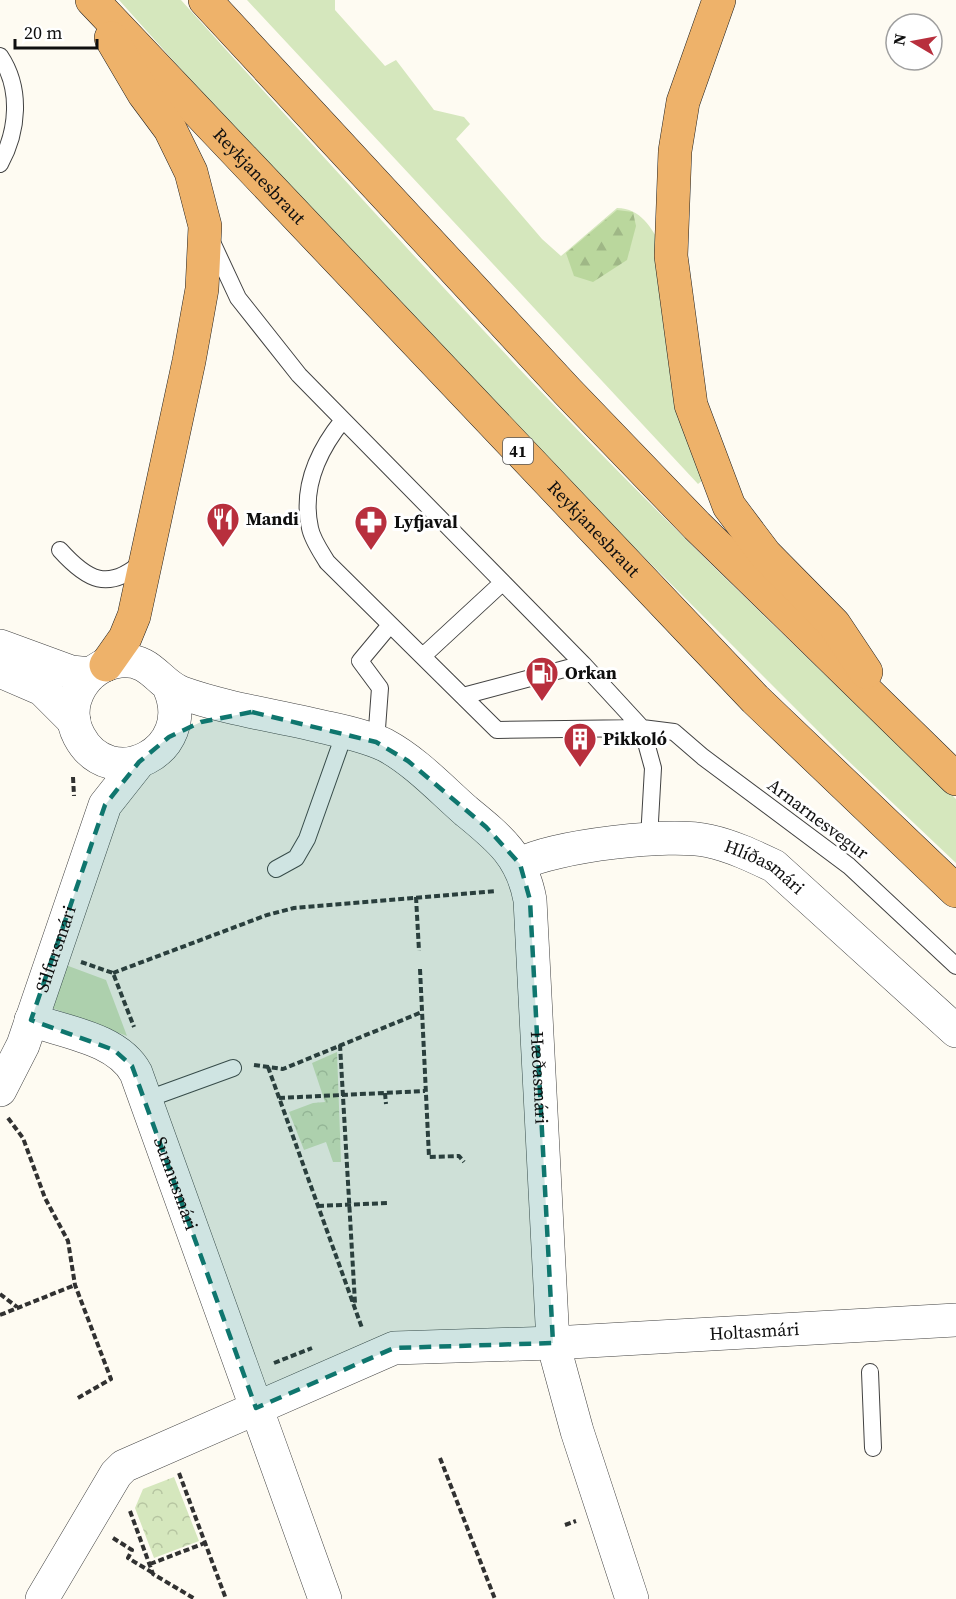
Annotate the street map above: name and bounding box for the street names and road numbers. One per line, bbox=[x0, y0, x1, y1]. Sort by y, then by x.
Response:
street label: Reykjanesbraut bbox=[208, 122, 312, 230]
road number: 41 bbox=[503, 438, 533, 464]
street label: Reykjanesbraut bbox=[542, 475, 646, 582]
street label: Arnarnesvegur bbox=[763, 772, 874, 865]
street label: Hlíðasmári bbox=[721, 833, 810, 900]
street label: Silfursmári bbox=[29, 902, 82, 996]
street label: Hæðasmári bbox=[525, 1030, 555, 1125]
street label: Sunnusmári bbox=[148, 1133, 204, 1234]
street label: Holtasmári bbox=[709, 1316, 800, 1346]

